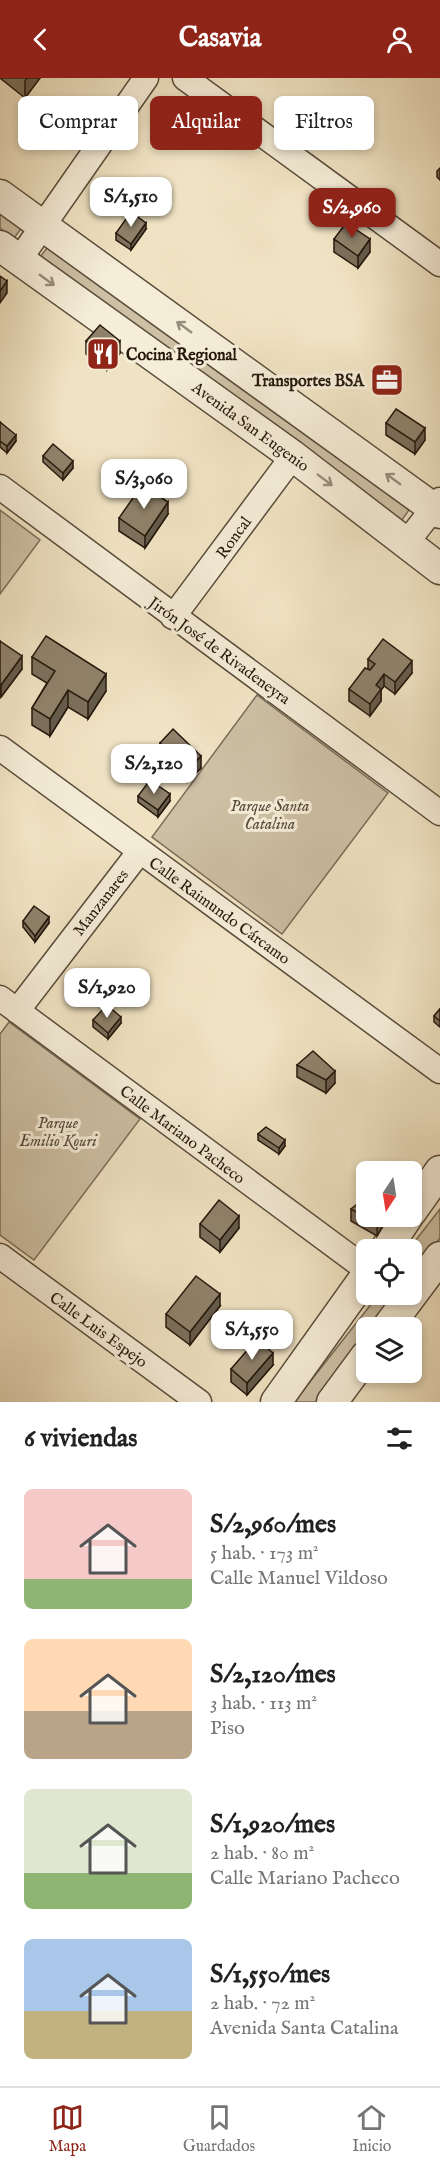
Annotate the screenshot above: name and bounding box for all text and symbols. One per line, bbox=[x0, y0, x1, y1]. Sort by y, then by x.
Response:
text: Casavia bbox=[179, 22, 261, 56]
icon: back bbox=[24, 23, 57, 56]
icon: person bbox=[383, 23, 416, 56]
chip: Comprar bbox=[18, 96, 138, 150]
chip: Alquilar bbox=[150, 96, 262, 150]
chip: Filtros bbox=[274, 96, 374, 150]
pin: S/1,510 bbox=[76, 177, 186, 228]
text: S/1,510 bbox=[104, 184, 158, 209]
pin: S/2,960 bbox=[297, 188, 407, 239]
text: S/2,960 bbox=[323, 195, 381, 220]
one-way arrow bbox=[39, 274, 55, 286]
one-way arrow bbox=[176, 321, 192, 334]
restaurant icon: Cocina Regional bbox=[85, 336, 121, 372]
place label: Cocina Regional bbox=[126, 346, 237, 366]
office icon: Transportes BSA bbox=[369, 362, 405, 398]
place label: Transportes BSA bbox=[251, 372, 365, 392]
street label: Avenida San Eugenio bbox=[186, 378, 313, 477]
pin: S/3,060 bbox=[89, 459, 199, 510]
text: S/3,060 bbox=[115, 466, 173, 491]
one-way arrow bbox=[385, 473, 401, 485]
one-way arrow bbox=[316, 474, 332, 487]
street label: Roncal bbox=[213, 513, 257, 563]
street label: Jirón José de Rivadeneyra bbox=[142, 592, 294, 710]
pin: S/2,120 bbox=[99, 744, 209, 795]
text: S/2,120 bbox=[125, 751, 183, 776]
park label: Parque Santa Catalina bbox=[231, 797, 309, 835]
street label: Calle Raimundo Cárcamo bbox=[144, 854, 294, 970]
street label: Manzanares bbox=[69, 866, 134, 941]
pin: S/1,920 bbox=[52, 968, 162, 1019]
text: S/1,920 bbox=[78, 975, 136, 1000]
street label: Calle Mariano Pacheco bbox=[115, 1082, 249, 1189]
park label: Parque Emilio Kouri bbox=[18, 1114, 98, 1152]
north arrow bbox=[356, 1161, 422, 1227]
map controls bbox=[356, 1161, 422, 1383]
button: locate bbox=[356, 1239, 422, 1305]
street label: Calle Luis Espejo bbox=[45, 1288, 151, 1373]
pin: S/1,550 bbox=[197, 1310, 307, 1361]
text: S/1,550 bbox=[225, 1317, 279, 1342]
button: layers bbox=[356, 1317, 422, 1383]
text: 6 viviendas bbox=[24, 1422, 137, 1455]
icon: filters bbox=[383, 1422, 416, 1455]
text: S/2,960/mes bbox=[210, 1508, 336, 1541]
icon: home bbox=[72, 1513, 144, 1585]
text: 5 hab. · 173 m² bbox=[210, 1541, 319, 1566]
text: Calle Manuel Vildoso bbox=[210, 1566, 388, 1591]
text: S/2,120/mes bbox=[210, 1658, 336, 1691]
icon: home bbox=[72, 1663, 144, 1735]
text: 3 hab. · 113 m² bbox=[210, 1691, 317, 1716]
text: Piso bbox=[210, 1716, 245, 1741]
text: S/1,920/mes bbox=[210, 1808, 335, 1841]
icon: home bbox=[72, 1813, 144, 1885]
text: 2 hab. · 80 m² bbox=[210, 1841, 314, 1866]
text: Calle Mariano Pacheco bbox=[210, 1866, 400, 1891]
text: S/1,550/mes bbox=[210, 1958, 330, 1991]
icon: home bbox=[72, 1963, 144, 2035]
text: 2 hab. · 72 m² bbox=[210, 1991, 315, 2016]
text: Avenida Santa Catalina bbox=[210, 2016, 399, 2041]
tab: Mapa bbox=[49, 2101, 86, 2157]
tab: Guardados bbox=[183, 2101, 255, 2157]
tab: Inicio bbox=[352, 2101, 391, 2157]

